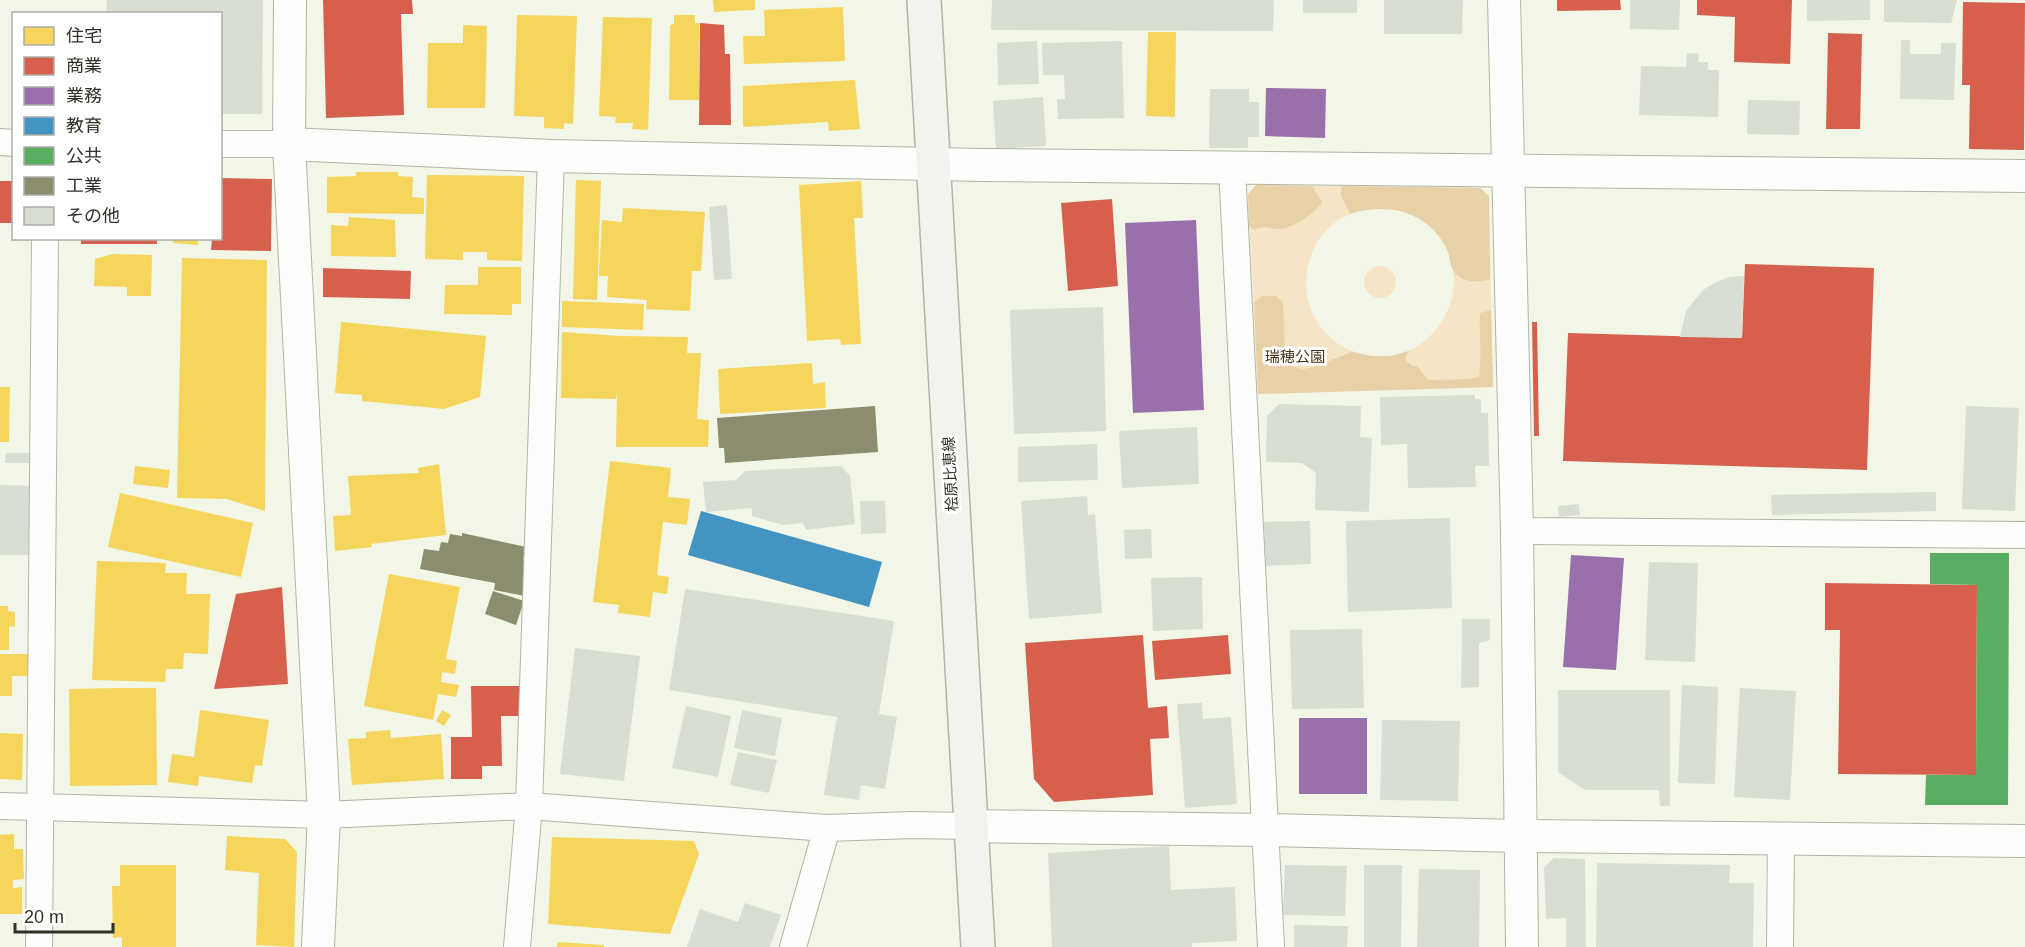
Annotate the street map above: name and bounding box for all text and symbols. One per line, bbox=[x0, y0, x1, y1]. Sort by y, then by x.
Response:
legend bbox=[12, 12, 222, 240]
text: 住宅 bbox=[66, 26, 102, 46]
text: 商業 bbox=[66, 56, 102, 76]
text: 業務 bbox=[66, 86, 102, 106]
text: 教育 bbox=[66, 116, 102, 136]
text: 公共 bbox=[66, 146, 102, 166]
text: 工業 bbox=[66, 176, 102, 196]
text: その他 bbox=[66, 206, 120, 226]
park label: 瑞穂公園 bbox=[1265, 348, 1325, 365]
street label: 桧原比恵線 bbox=[940, 436, 960, 512]
scale bar bbox=[15, 896, 112, 934]
text: 20 m bbox=[24, 907, 64, 927]

